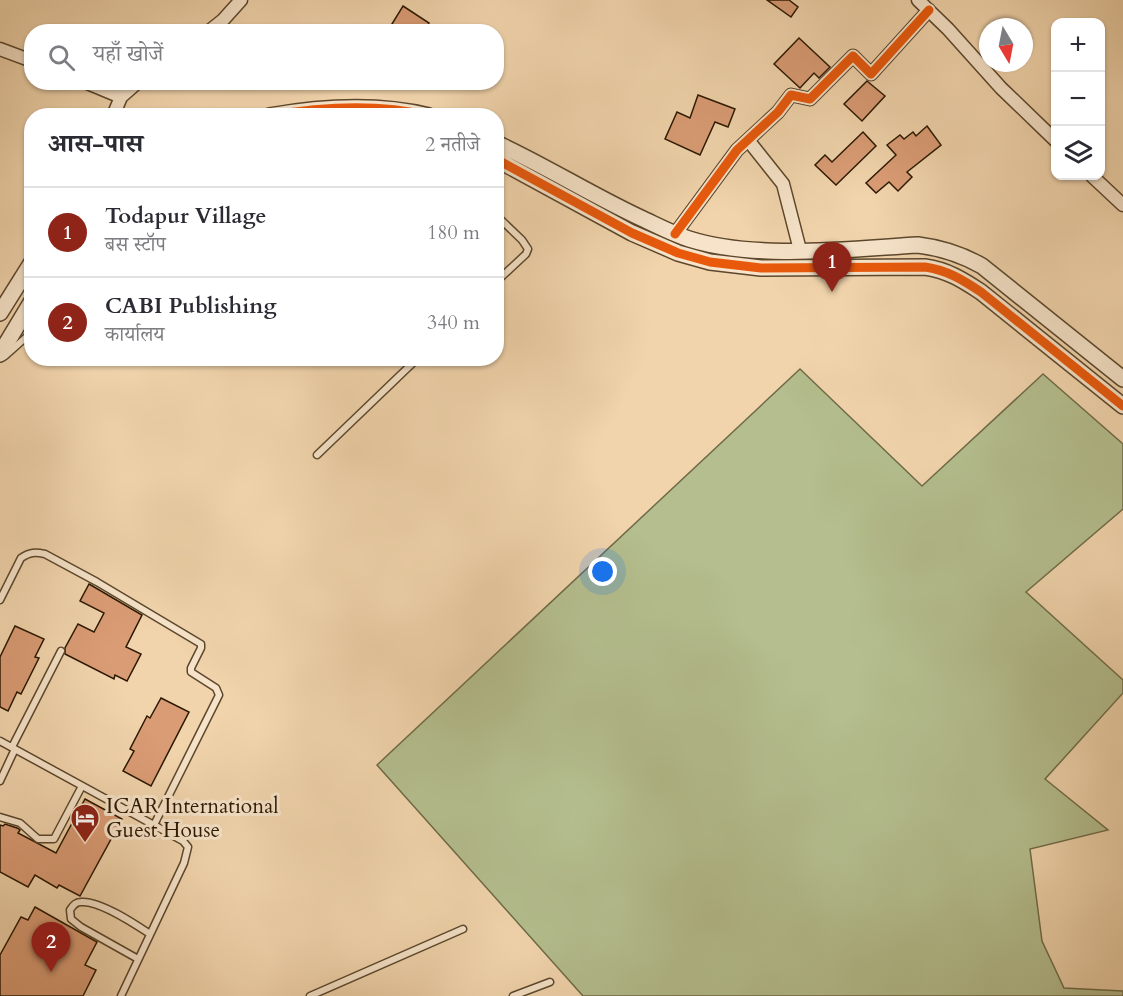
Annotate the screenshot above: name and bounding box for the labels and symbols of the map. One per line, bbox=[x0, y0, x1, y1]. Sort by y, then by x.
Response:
north arrow bbox=[979, 18, 1033, 72]
pin: 1 bbox=[812, 242, 852, 292]
your location bbox=[588, 557, 617, 586]
place label: ICAR International Guest House bbox=[106, 792, 279, 845]
hotel icon: ICAR International Guest House bbox=[69, 802, 101, 844]
pin: 2 bbox=[32, 922, 70, 972]

